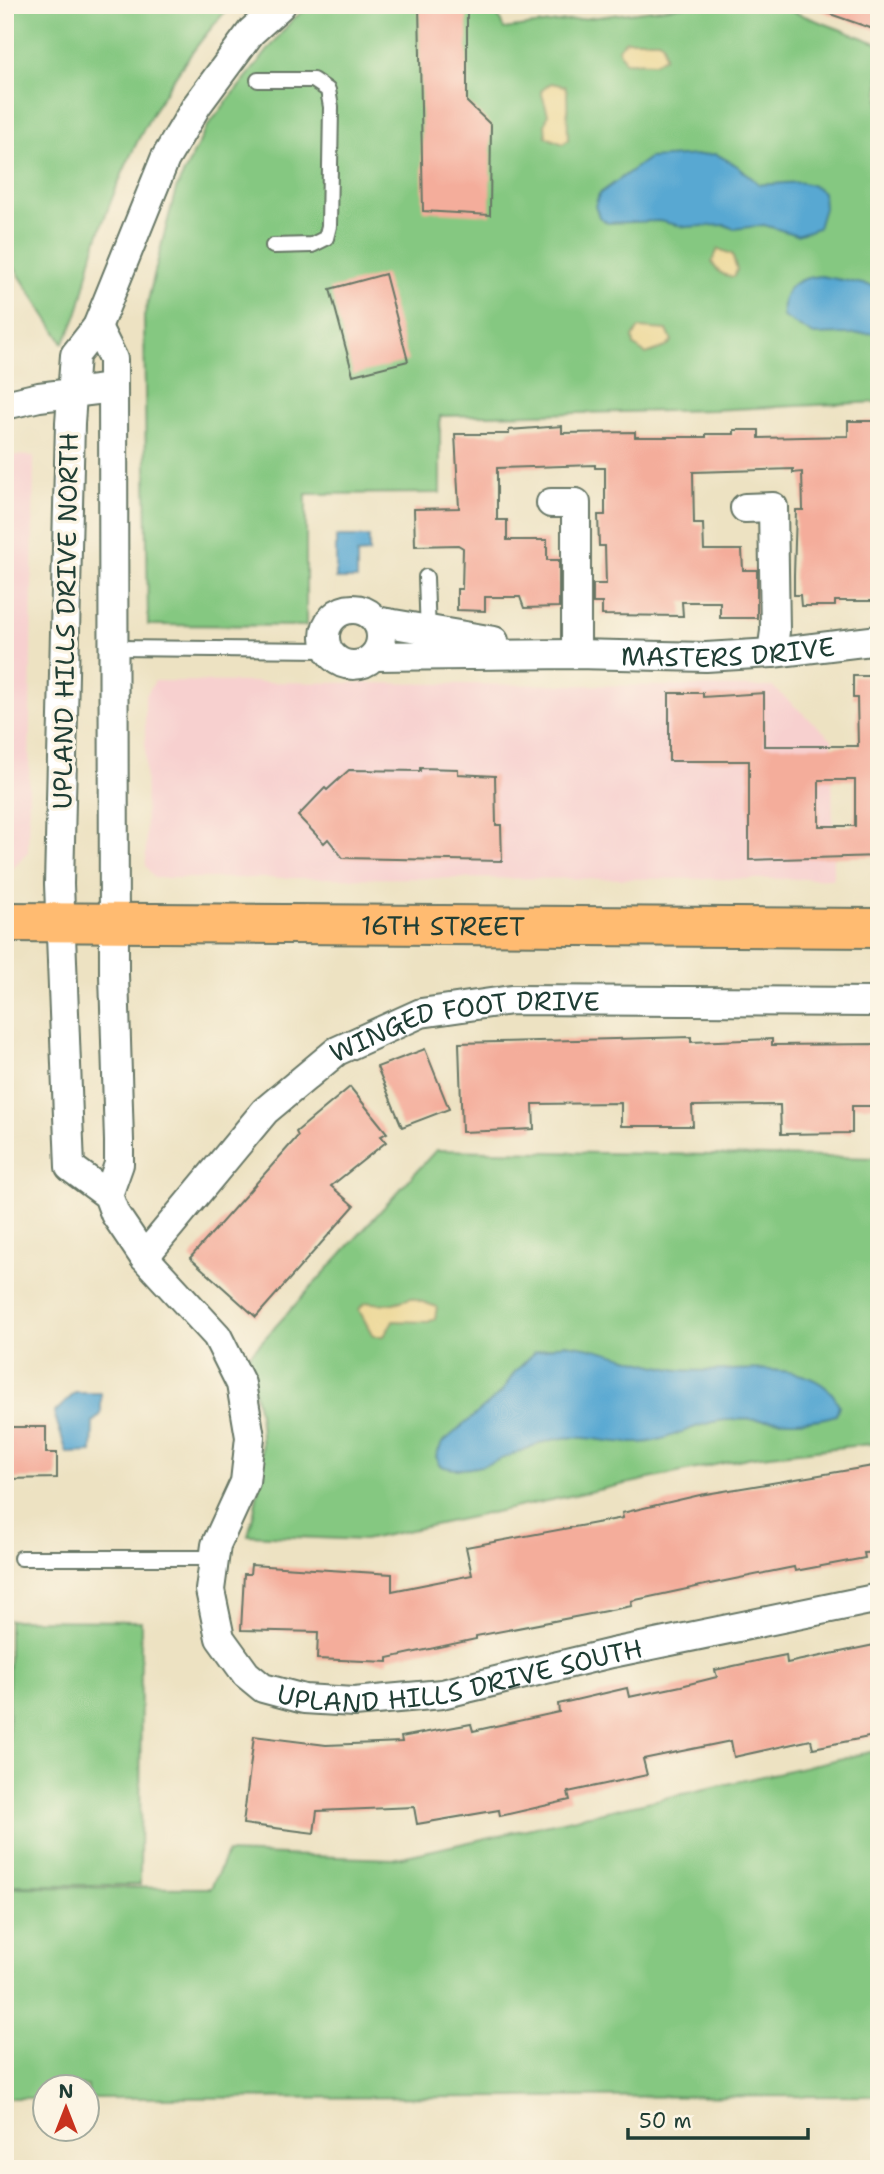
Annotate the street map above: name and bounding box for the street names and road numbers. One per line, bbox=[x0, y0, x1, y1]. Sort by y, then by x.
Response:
street label: UPLAND HILLS DRIVE NORTH bbox=[44, 432, 86, 810]
street label: MASTERS DRIVE bbox=[621, 628, 837, 675]
street label: 16TH STREET bbox=[361, 907, 525, 943]
street label: WINGED FOOT DRIVE bbox=[324, 982, 600, 1070]
street label: UPLAND HILLS DRIVE SOUTH bbox=[273, 1630, 646, 1720]

